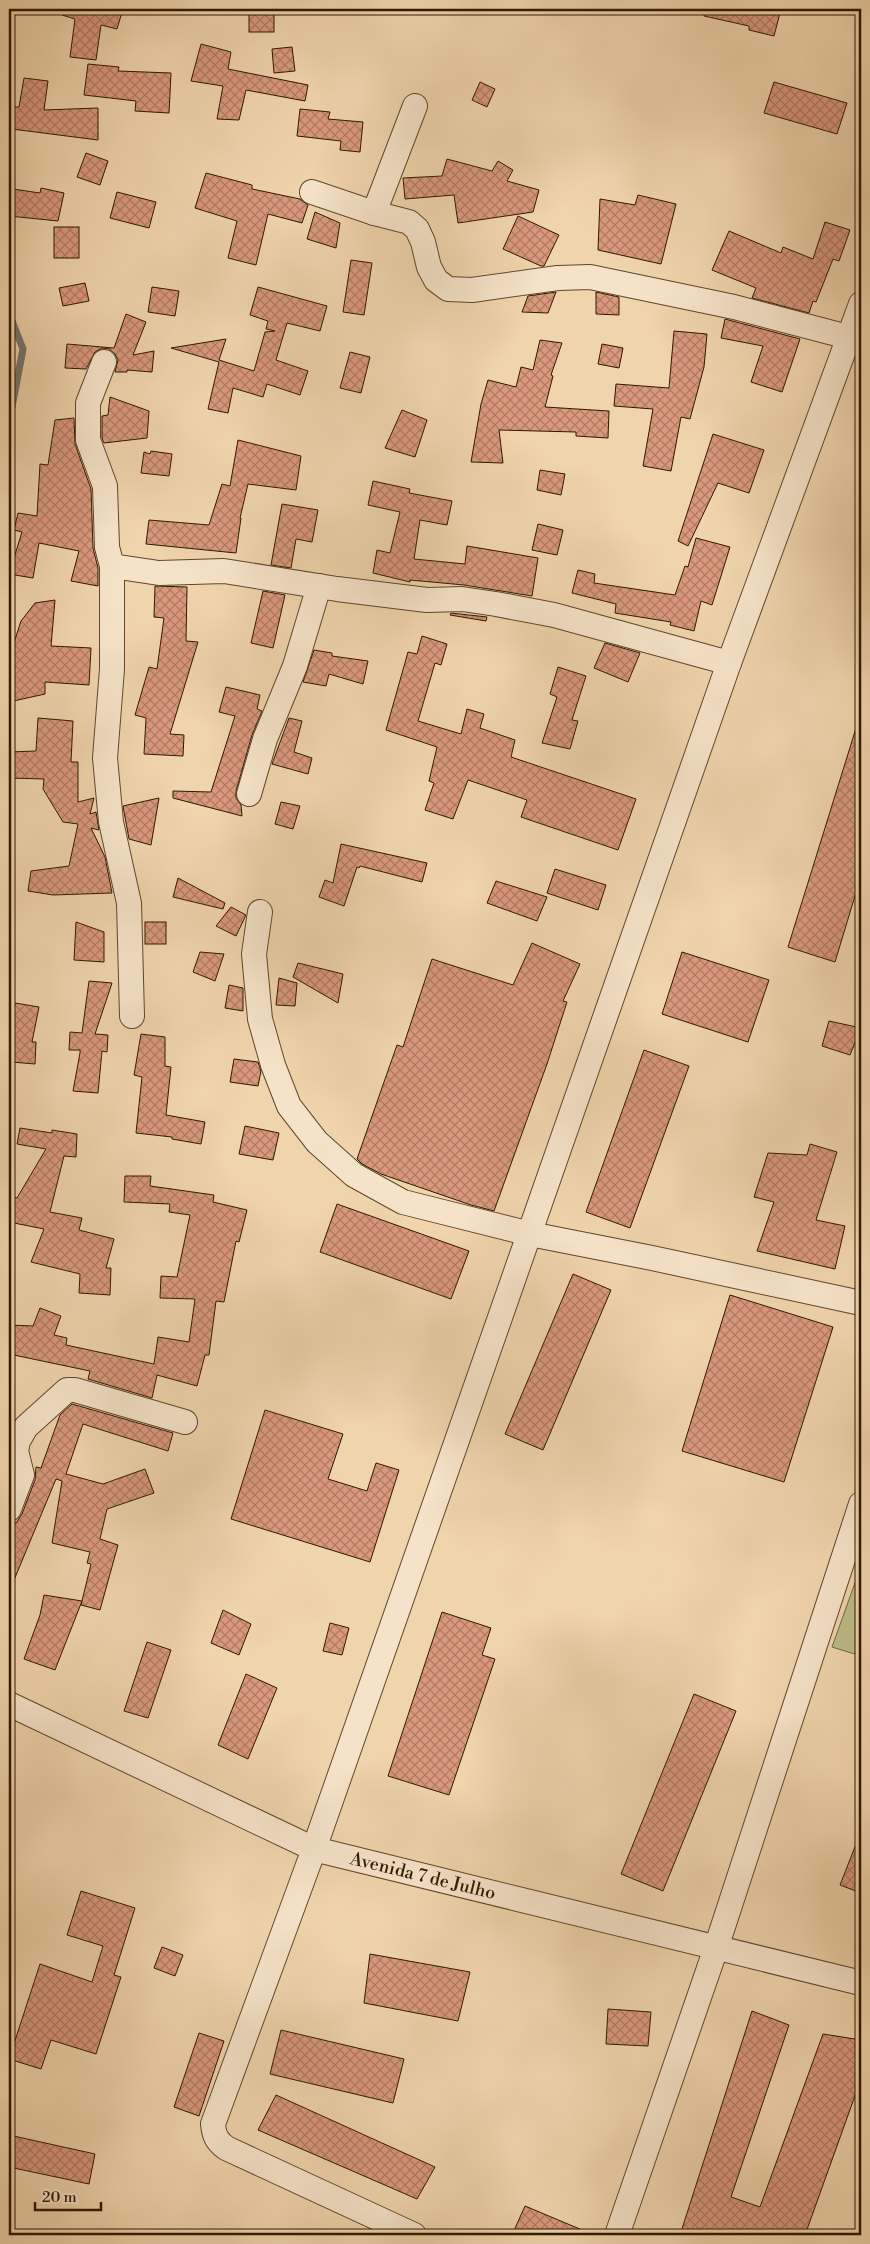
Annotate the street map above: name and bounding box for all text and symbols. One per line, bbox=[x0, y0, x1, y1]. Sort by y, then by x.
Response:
street label: Avenida 7 de Julho bbox=[347, 1847, 498, 1905]
scale bar bbox=[35, 2179, 101, 2211]
text: 20 m bbox=[42, 2188, 77, 2207]

